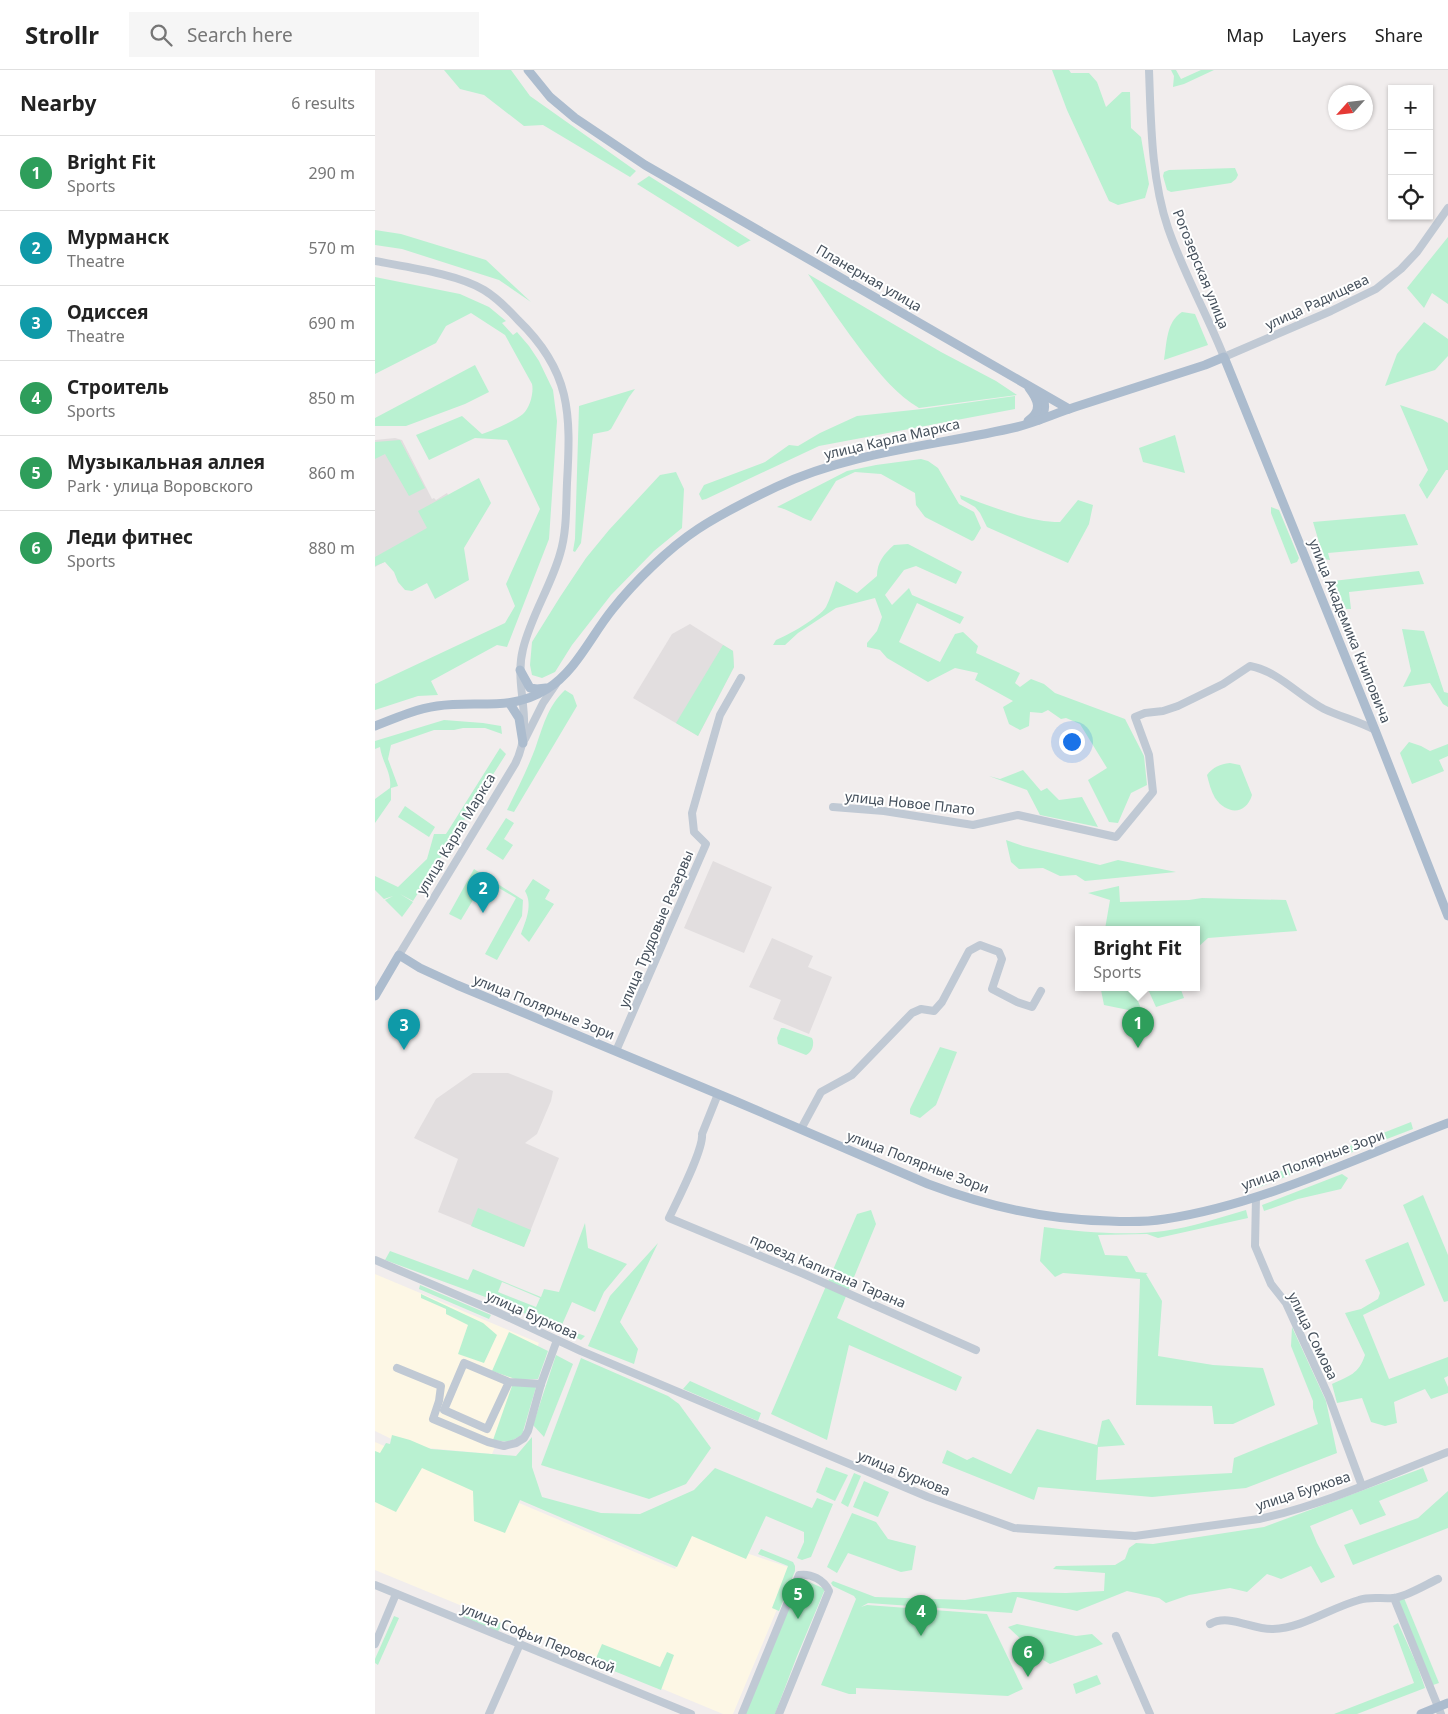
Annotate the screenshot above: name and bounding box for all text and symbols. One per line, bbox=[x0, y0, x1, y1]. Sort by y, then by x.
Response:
search box bbox=[129, 12, 479, 57]
text: Strollr bbox=[25, 18, 99, 51]
icon: search bbox=[147, 21, 175, 49]
text: Search here bbox=[187, 22, 293, 48]
text: Map bbox=[1226, 23, 1264, 47]
text: Layers bbox=[1292, 23, 1347, 47]
text: Share bbox=[1375, 23, 1423, 47]
north arrow bbox=[1328, 85, 1373, 130]
map controls bbox=[1388, 85, 1433, 220]
button: + bbox=[1388, 85, 1433, 130]
text: Nearby bbox=[20, 89, 96, 117]
text: 6 results bbox=[291, 92, 355, 114]
button: − bbox=[1388, 130, 1433, 175]
text: Bright Fit bbox=[67, 149, 156, 175]
text: 1 bbox=[31, 162, 41, 184]
text: 290 m bbox=[308, 162, 355, 184]
text: Sports bbox=[67, 175, 115, 197]
button: locate bbox=[1388, 175, 1433, 220]
street label: Рогозерская улица bbox=[1169, 206, 1234, 331]
text: Мурманск bbox=[67, 224, 169, 250]
text: 2 bbox=[31, 237, 41, 259]
text: 570 m bbox=[308, 237, 355, 259]
street label: Планерная улица bbox=[813, 240, 925, 316]
text: Theatre bbox=[67, 250, 125, 272]
street label: улица Радищева bbox=[1262, 269, 1372, 334]
text: Одиссея bbox=[67, 299, 148, 325]
text: 3 bbox=[31, 312, 41, 334]
text: 690 m bbox=[308, 312, 355, 334]
text: Theatre bbox=[67, 325, 125, 347]
text: Строитель bbox=[67, 374, 169, 400]
text: 4 bbox=[31, 387, 41, 409]
text: 850 m bbox=[308, 387, 355, 409]
text: Sports bbox=[67, 400, 115, 422]
street label: улица Карла Маркса bbox=[822, 414, 962, 463]
text: Музыкальная аллея bbox=[67, 449, 265, 475]
text: 5 bbox=[31, 462, 41, 484]
text: 860 m bbox=[308, 462, 355, 484]
text: Park · улица Воровского bbox=[67, 475, 253, 497]
text: Леди фитнес bbox=[67, 524, 193, 550]
street label: улица Академика Книповича bbox=[1305, 536, 1396, 726]
text: 6 bbox=[31, 537, 41, 559]
text: 880 m bbox=[308, 537, 355, 559]
text: Sports bbox=[67, 550, 115, 572]
your location bbox=[1059, 729, 1085, 755]
street label: улица Карла Маркса bbox=[412, 769, 499, 898]
street label: улица Новое Плато bbox=[844, 786, 976, 819]
street label: улица Трудовые Резервы bbox=[614, 847, 697, 1011]
pin: 2 bbox=[467, 872, 499, 913]
popup bbox=[1075, 926, 1200, 991]
text: Bright Fit bbox=[1093, 935, 1182, 961]
text: Sports bbox=[1093, 961, 1142, 983]
street label: улица Полярные Зори bbox=[471, 969, 618, 1044]
pin: 1 bbox=[1122, 1007, 1154, 1048]
pin: 3 bbox=[388, 1009, 420, 1050]
street label: улица Полярные Зори bbox=[1239, 1125, 1387, 1194]
street label: улица Полярные Зори bbox=[844, 1126, 992, 1197]
street label: проезд Капитана Тарана bbox=[747, 1229, 909, 1312]
street label: улица Буркова bbox=[483, 1286, 581, 1343]
street label: улица Сомова bbox=[1284, 1289, 1343, 1383]
street label: улица Буркова bbox=[855, 1445, 953, 1500]
street label: улица Буркова bbox=[1253, 1466, 1353, 1515]
pin: 5 bbox=[782, 1578, 814, 1619]
pin: 4 bbox=[905, 1595, 937, 1636]
street label: улица Софьи Перовской bbox=[458, 1598, 618, 1677]
pin: 6 bbox=[1012, 1636, 1044, 1677]

